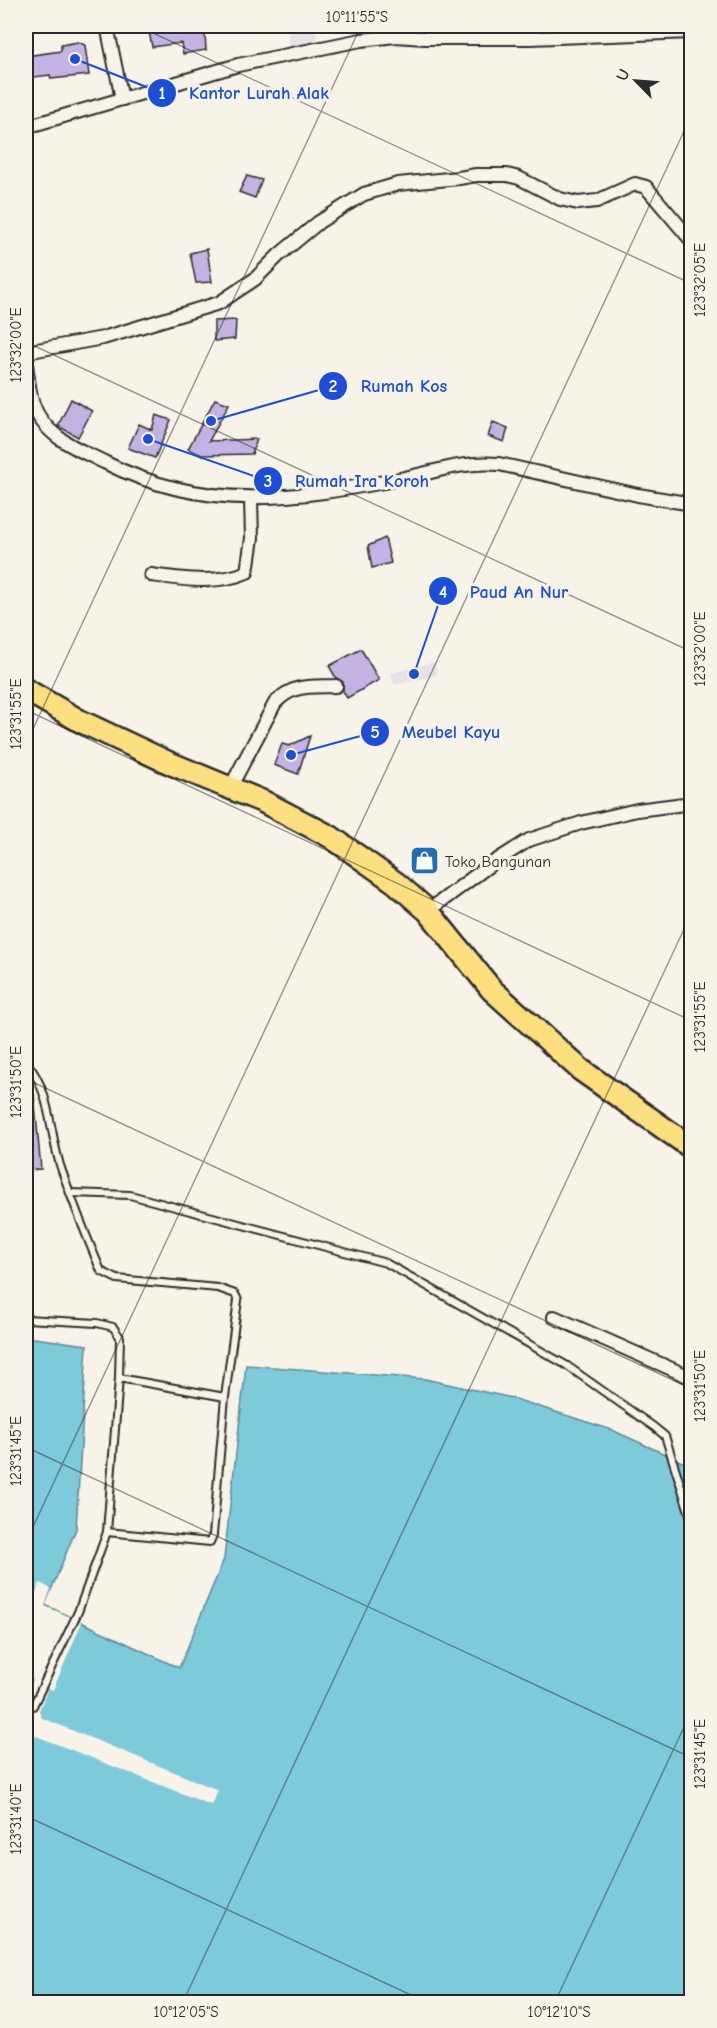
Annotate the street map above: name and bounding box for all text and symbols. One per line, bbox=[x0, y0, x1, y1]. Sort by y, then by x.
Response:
text: 10°11'55"S bbox=[326, 8, 388, 26]
north arrow bbox=[606, 51, 666, 111]
text: U bbox=[613, 66, 634, 84]
callout: Kantor Lurah Alak bbox=[147, 75, 341, 111]
text: 1 bbox=[158, 83, 166, 104]
text: Kantor Lurah Alak bbox=[189, 83, 329, 104]
text: 123°32'05"E bbox=[691, 243, 709, 317]
text: 123°32'00"E bbox=[7, 308, 25, 382]
callout: Rumah Kos bbox=[318, 368, 459, 404]
text: 2 bbox=[329, 376, 338, 397]
text: Rumah Kos bbox=[361, 376, 447, 397]
callout: Rumah Ira Koroh bbox=[253, 463, 441, 499]
text: 3 bbox=[264, 471, 272, 492]
text: Rumah Ira Koroh bbox=[295, 471, 429, 492]
callout: Paud An Nur bbox=[428, 573, 580, 609]
text: 4 bbox=[439, 582, 447, 603]
text: Paud An Nur bbox=[470, 582, 569, 603]
text: 123°32'00"E bbox=[691, 612, 709, 686]
text: 123°31'55"E bbox=[7, 679, 25, 749]
callout: Meubel Kayu bbox=[360, 714, 512, 750]
text: 5 bbox=[370, 722, 380, 743]
text: Meubel Kayu bbox=[402, 722, 500, 743]
shop icon: Toko Bangunan bbox=[408, 845, 440, 877]
place label: Toko Bangunan bbox=[445, 853, 551, 871]
text: 123°31'55"E bbox=[691, 982, 709, 1052]
text: 123°31'50"E bbox=[7, 1046, 25, 1118]
text: 123°31'50"E bbox=[691, 1350, 709, 1422]
text: 123°31'45"E bbox=[7, 1416, 25, 1486]
text: 123°31'45"E bbox=[691, 1719, 709, 1789]
text: 123°31'40"E bbox=[7, 1783, 25, 1855]
text: 10°12'05"S bbox=[153, 2003, 219, 2021]
text: 10°12'10"S bbox=[528, 2003, 591, 2021]

